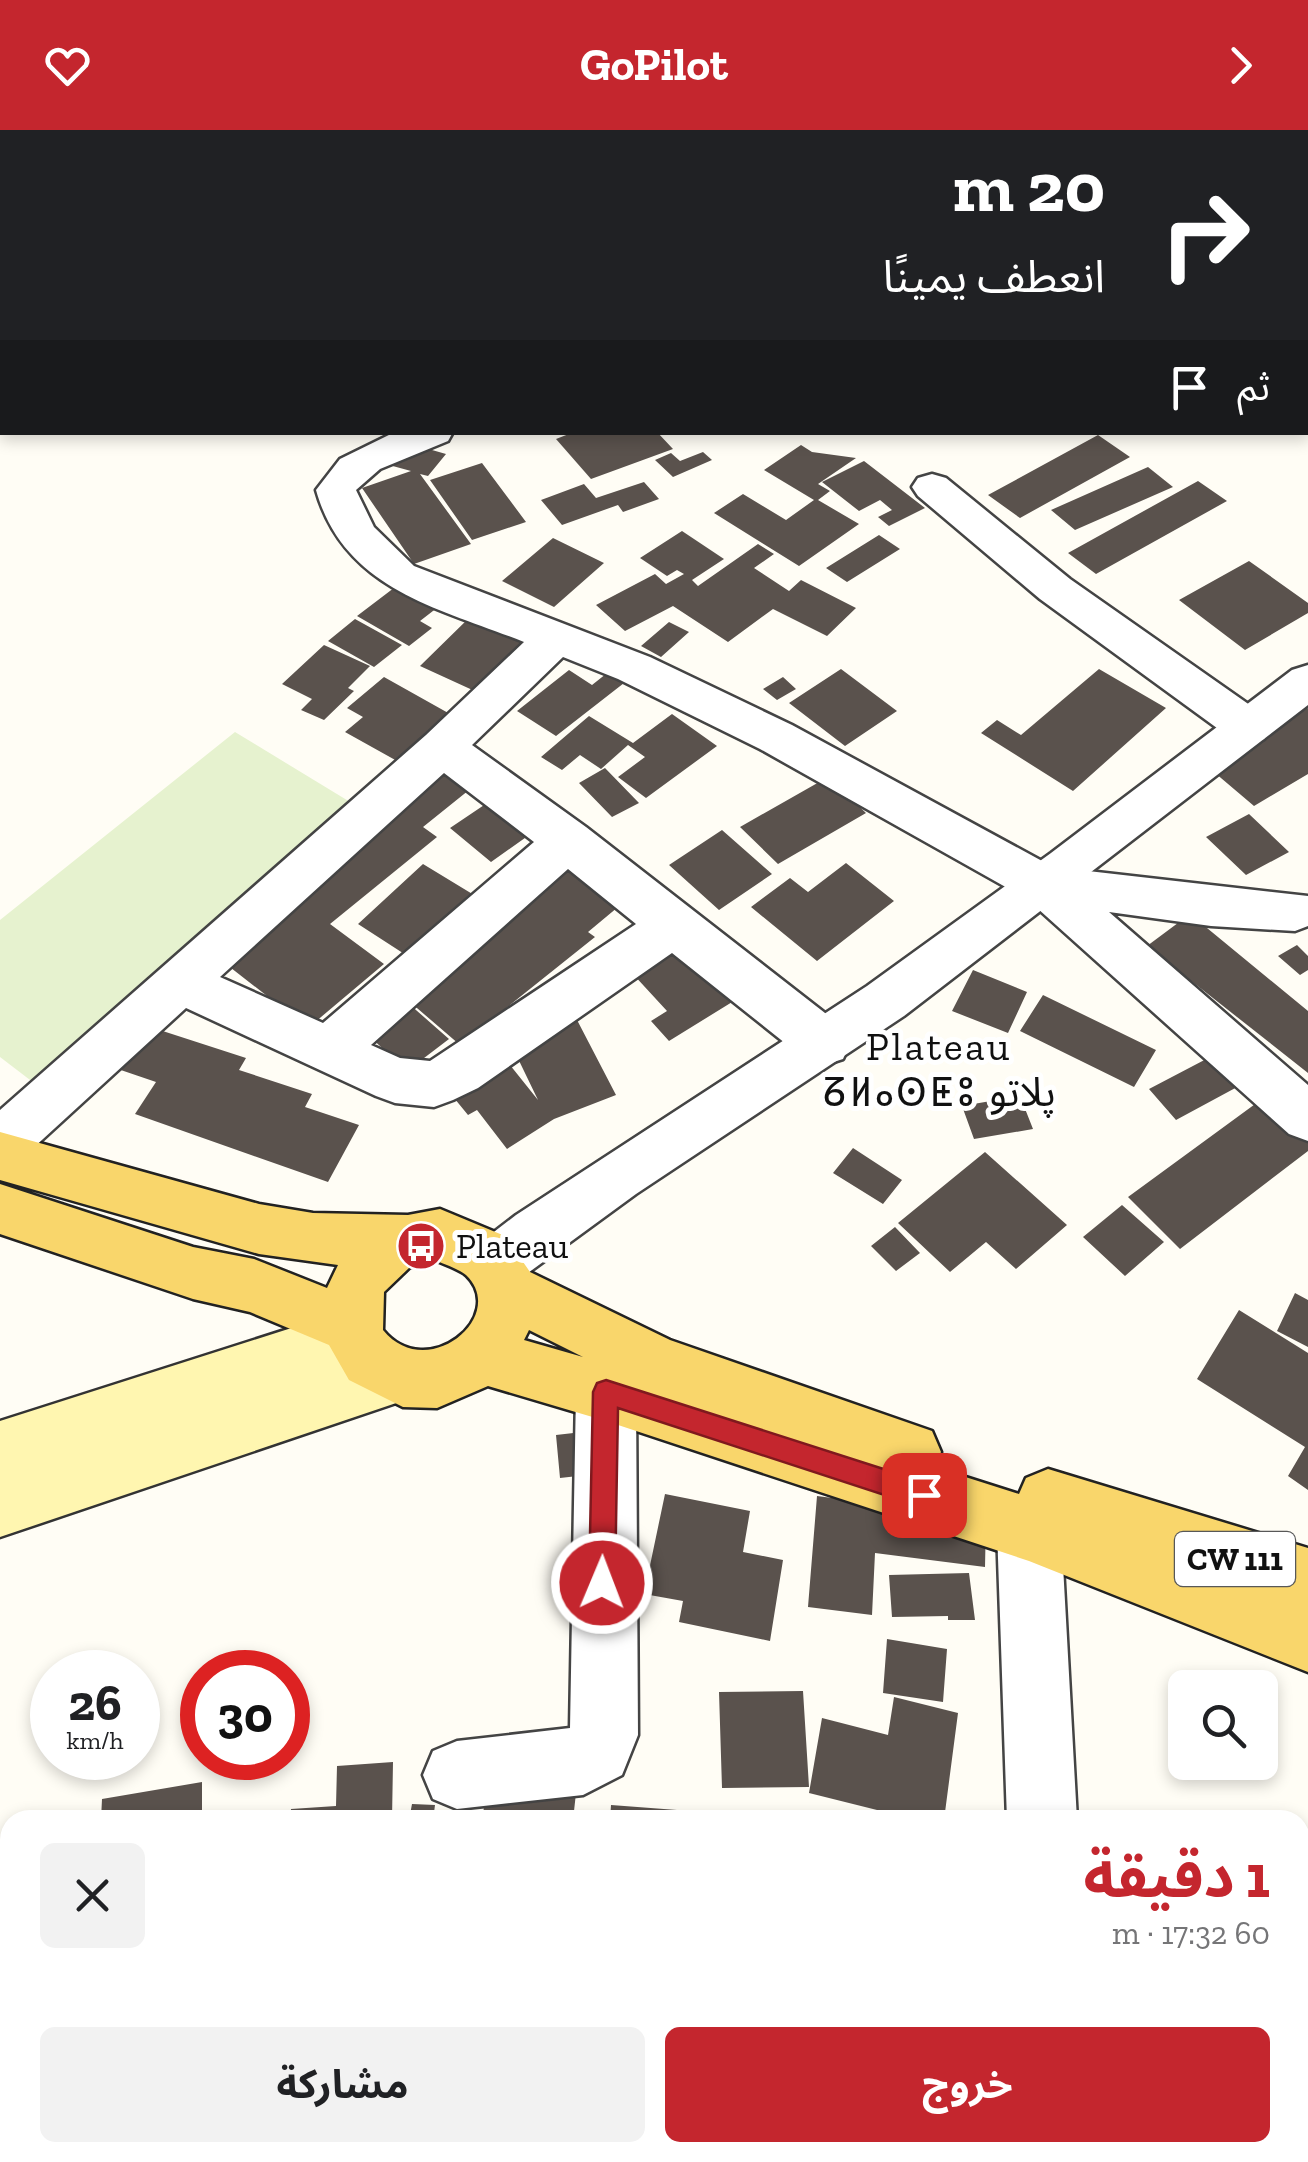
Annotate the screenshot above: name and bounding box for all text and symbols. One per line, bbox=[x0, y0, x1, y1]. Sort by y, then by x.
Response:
icon: heart bbox=[40, 38, 95, 93]
text: GoPilot bbox=[580, 38, 728, 92]
icon: forward bbox=[1213, 38, 1268, 93]
text: 20 m bbox=[953, 145, 1105, 229]
icon: right bbox=[1140, 170, 1270, 300]
text: انعطف يمينًا bbox=[882, 250, 1105, 304]
icon: arrive bbox=[1162, 360, 1217, 415]
text: ثم bbox=[1237, 364, 1270, 410]
district label: Plateau ⵒⵍⴰⵙⵟⵓ پلاتو bbox=[822, 1022, 1056, 1118]
bus stop icon: Plateau bbox=[395, 1220, 447, 1272]
place label: Plateau bbox=[456, 1225, 569, 1267]
pin bbox=[882, 1453, 967, 1538]
icon: arrive bbox=[897, 1468, 952, 1523]
position arrow bbox=[550, 1531, 654, 1635]
road number: CW 111 bbox=[1175, 1532, 1295, 1586]
speed limit sign: 30 bbox=[180, 1650, 310, 1780]
map controls bbox=[1168, 1670, 1278, 1780]
button: search bbox=[1168, 1670, 1278, 1780]
text: 26 bbox=[68, 1673, 122, 1733]
text: km/h bbox=[66, 1725, 124, 1755]
text: 1 دقيقة bbox=[1084, 1840, 1270, 1912]
button: close bbox=[40, 1843, 145, 1948]
text: 60 m · 17:32 bbox=[1112, 1914, 1270, 1952]
button: مشاركة bbox=[40, 2027, 645, 2142]
button: خروج bbox=[665, 2027, 1270, 2142]

